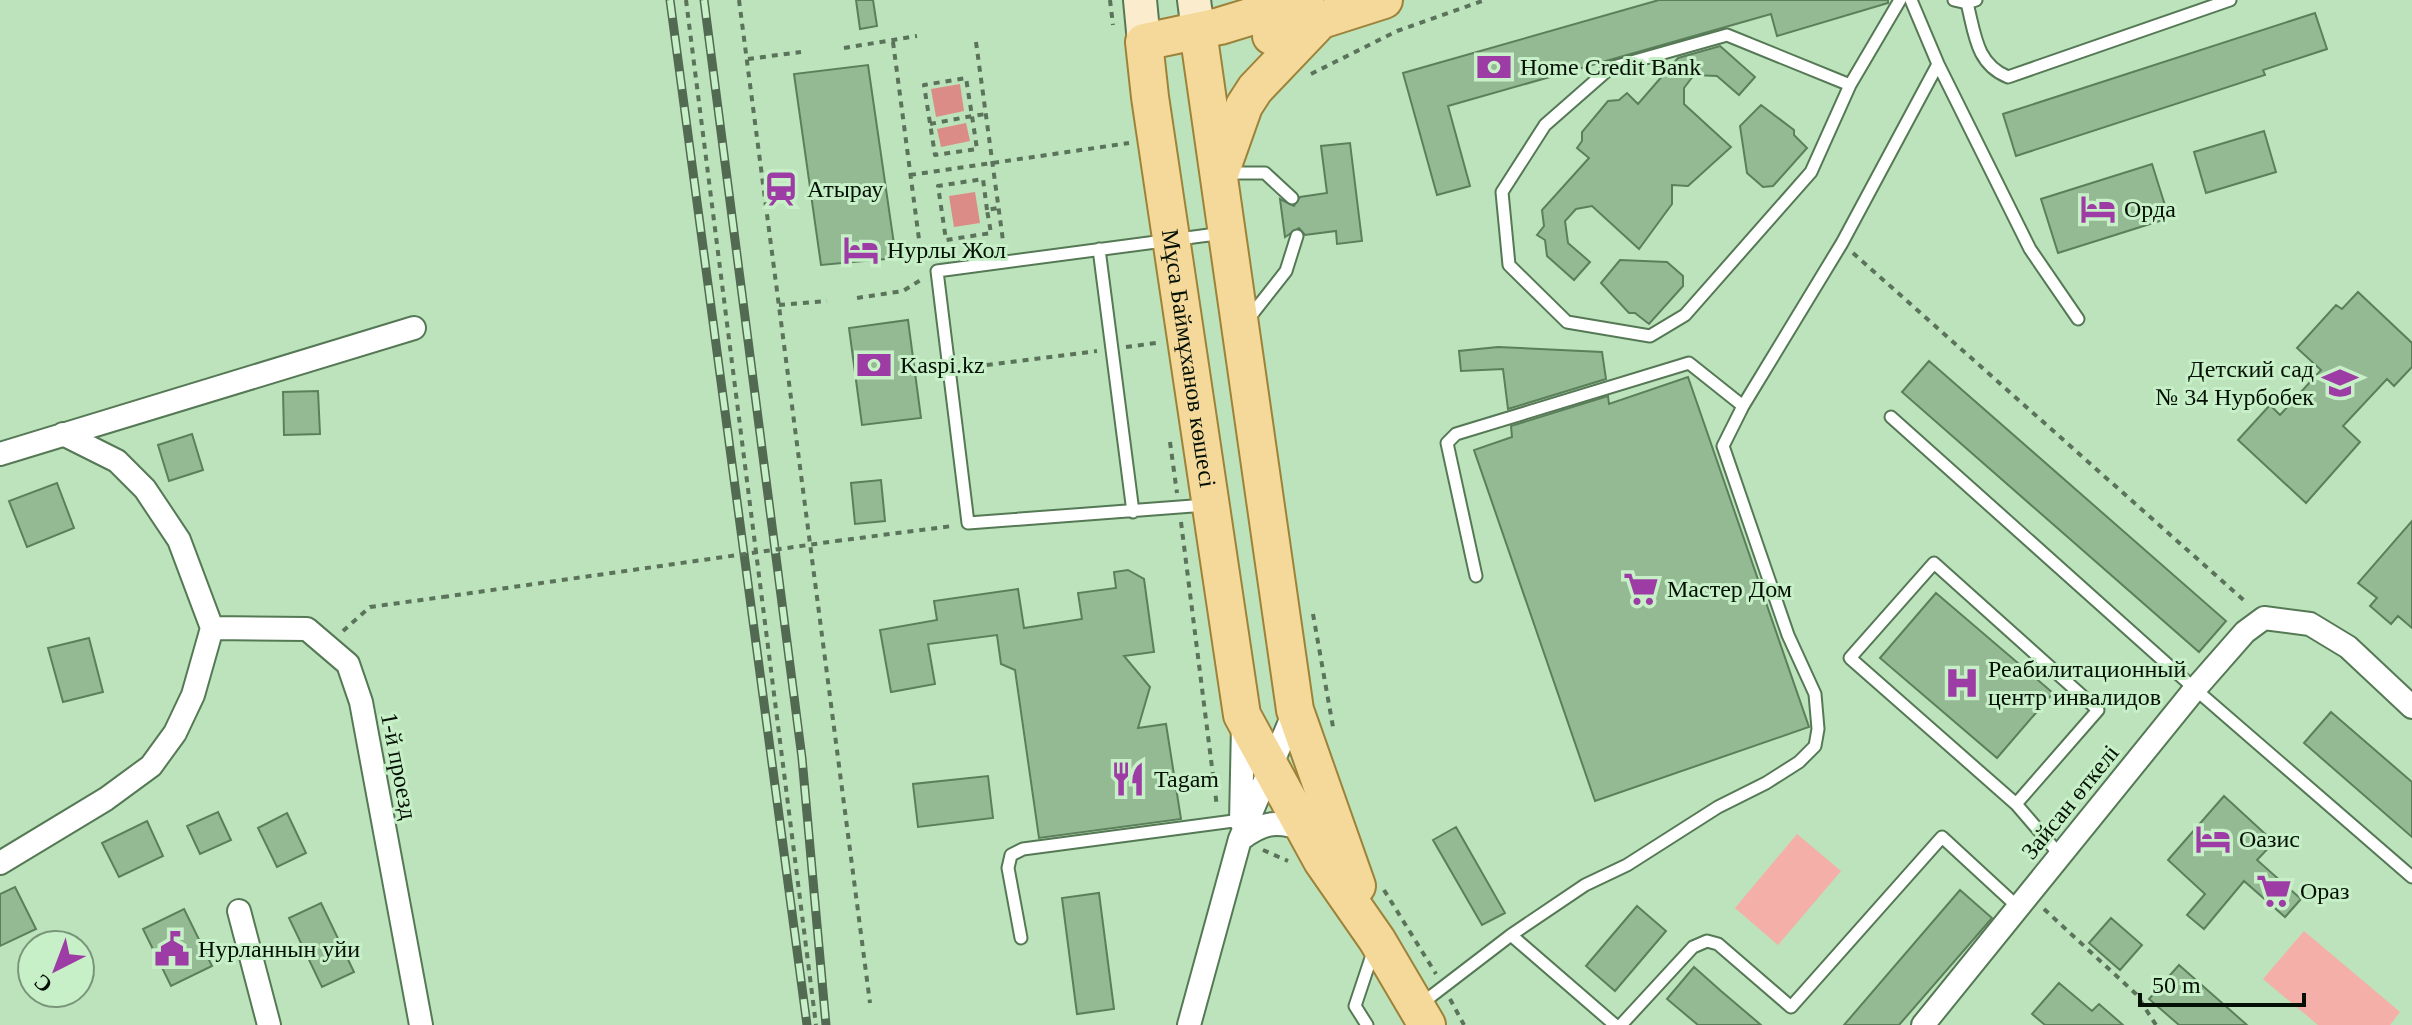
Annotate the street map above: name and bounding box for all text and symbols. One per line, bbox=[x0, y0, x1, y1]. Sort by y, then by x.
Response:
bank icon: Home Credit Bank bbox=[1475, 48, 1513, 86]
place label: Home Credit Bank bbox=[1520, 54, 1701, 80]
station icon: Атырау bbox=[762, 170, 800, 208]
place label: Атырау bbox=[807, 176, 883, 202]
hotel icon: Орда bbox=[2079, 190, 2117, 228]
place label: Орда bbox=[2124, 196, 2176, 222]
street label: Мұса Баймұханов көшесі bbox=[1157, 227, 1221, 489]
hotel icon: Нурлы Жол bbox=[842, 231, 880, 269]
place label: Нурлы Жол bbox=[887, 237, 1006, 263]
bank icon: Kaspi.kz bbox=[855, 346, 893, 384]
place label: Kaspi.kz bbox=[900, 352, 985, 378]
place label: Детский сад № 34 Нурбобек bbox=[2155, 356, 2314, 410]
school or university icon: Детский сад № 34 Нурбобек bbox=[2321, 364, 2359, 402]
supermarket icon: Мастер Дом bbox=[1622, 570, 1660, 608]
place label: Мастер Дом bbox=[1667, 576, 1792, 602]
place label: Реабилитационный центр инвалидов bbox=[1988, 656, 2186, 710]
hospital icon: Реабилитационный центр инвалидов bbox=[1943, 664, 1981, 702]
street label: 1-й проезд bbox=[376, 710, 422, 822]
street label: Зайсан өткелі bbox=[2016, 740, 2124, 864]
restaurant icon: Tagam bbox=[1109, 760, 1147, 798]
place label: Tagam bbox=[1154, 766, 1219, 792]
hotel icon: Оазис bbox=[2194, 820, 2232, 858]
place label: Оазис bbox=[2239, 826, 2300, 852]
supermarket icon: Ораз bbox=[2255, 872, 2293, 910]
place label: Ораз bbox=[2300, 878, 2349, 904]
north arrow bbox=[16, 929, 96, 1009]
public building icon: Нурланнын уйи bbox=[153, 930, 191, 968]
place label: Нурланнын уйи bbox=[198, 936, 360, 962]
scale bar bbox=[2140, 957, 2304, 1007]
text: С bbox=[29, 969, 57, 998]
text: 50 m bbox=[2152, 972, 2201, 998]

